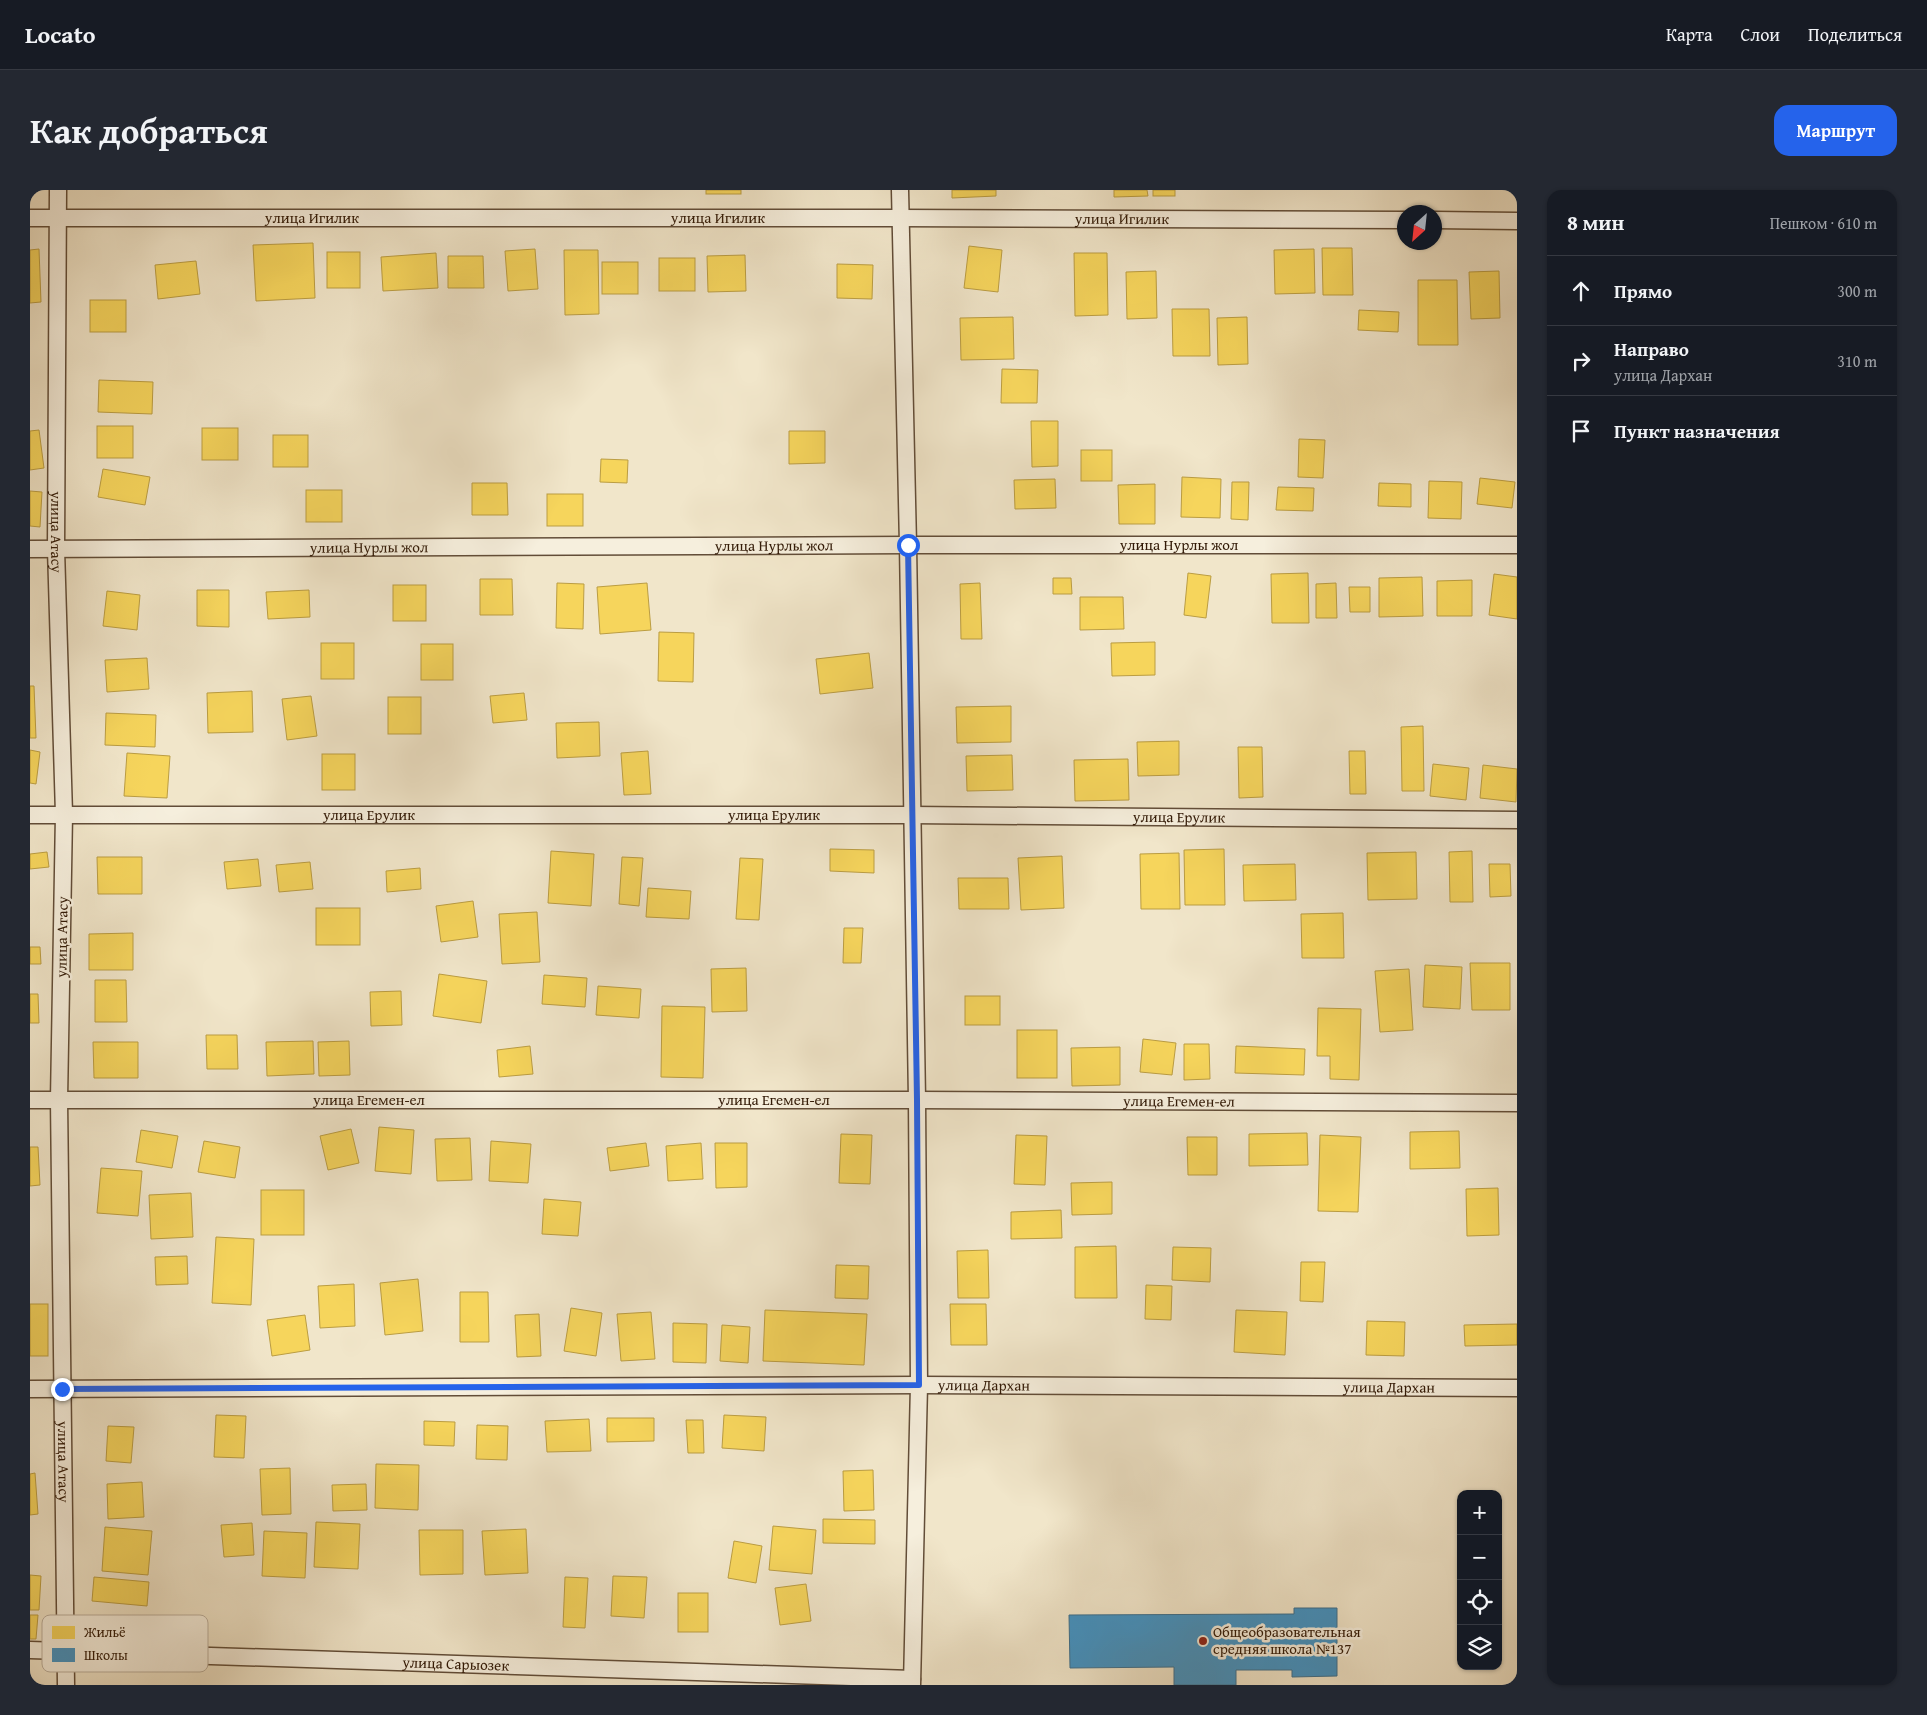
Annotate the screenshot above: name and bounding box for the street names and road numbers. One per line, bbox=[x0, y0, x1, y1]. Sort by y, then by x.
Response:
street label: улица Игилик bbox=[264, 207, 359, 228]
street label: улица Игилик bbox=[670, 207, 765, 228]
street label: улица Игилик bbox=[1074, 208, 1169, 229]
street label: улица Атасу bbox=[46, 490, 68, 573]
street label: улица Нурлы жол bbox=[714, 534, 833, 556]
street label: улица Нурлы жол bbox=[1119, 534, 1238, 555]
street label: улица Нурлы жол bbox=[309, 536, 428, 558]
street label: улица Ерулик bbox=[322, 804, 415, 825]
street label: улица Ерулик bbox=[727, 804, 820, 825]
street label: улица Ерулик bbox=[1132, 806, 1225, 828]
street label: улица Атасу bbox=[50, 896, 73, 979]
street label: улица Егемен-ел bbox=[312, 1089, 425, 1110]
street label: улица Егемен-ел bbox=[717, 1089, 830, 1110]
street label: улица Егемен-ел bbox=[1122, 1090, 1235, 1112]
street label: улица Дархан bbox=[937, 1374, 1030, 1396]
street label: улица Дархан bbox=[1342, 1376, 1435, 1398]
street label: улица Атасу bbox=[53, 1420, 75, 1503]
street label: улица Сарыозек bbox=[401, 1651, 510, 1676]

